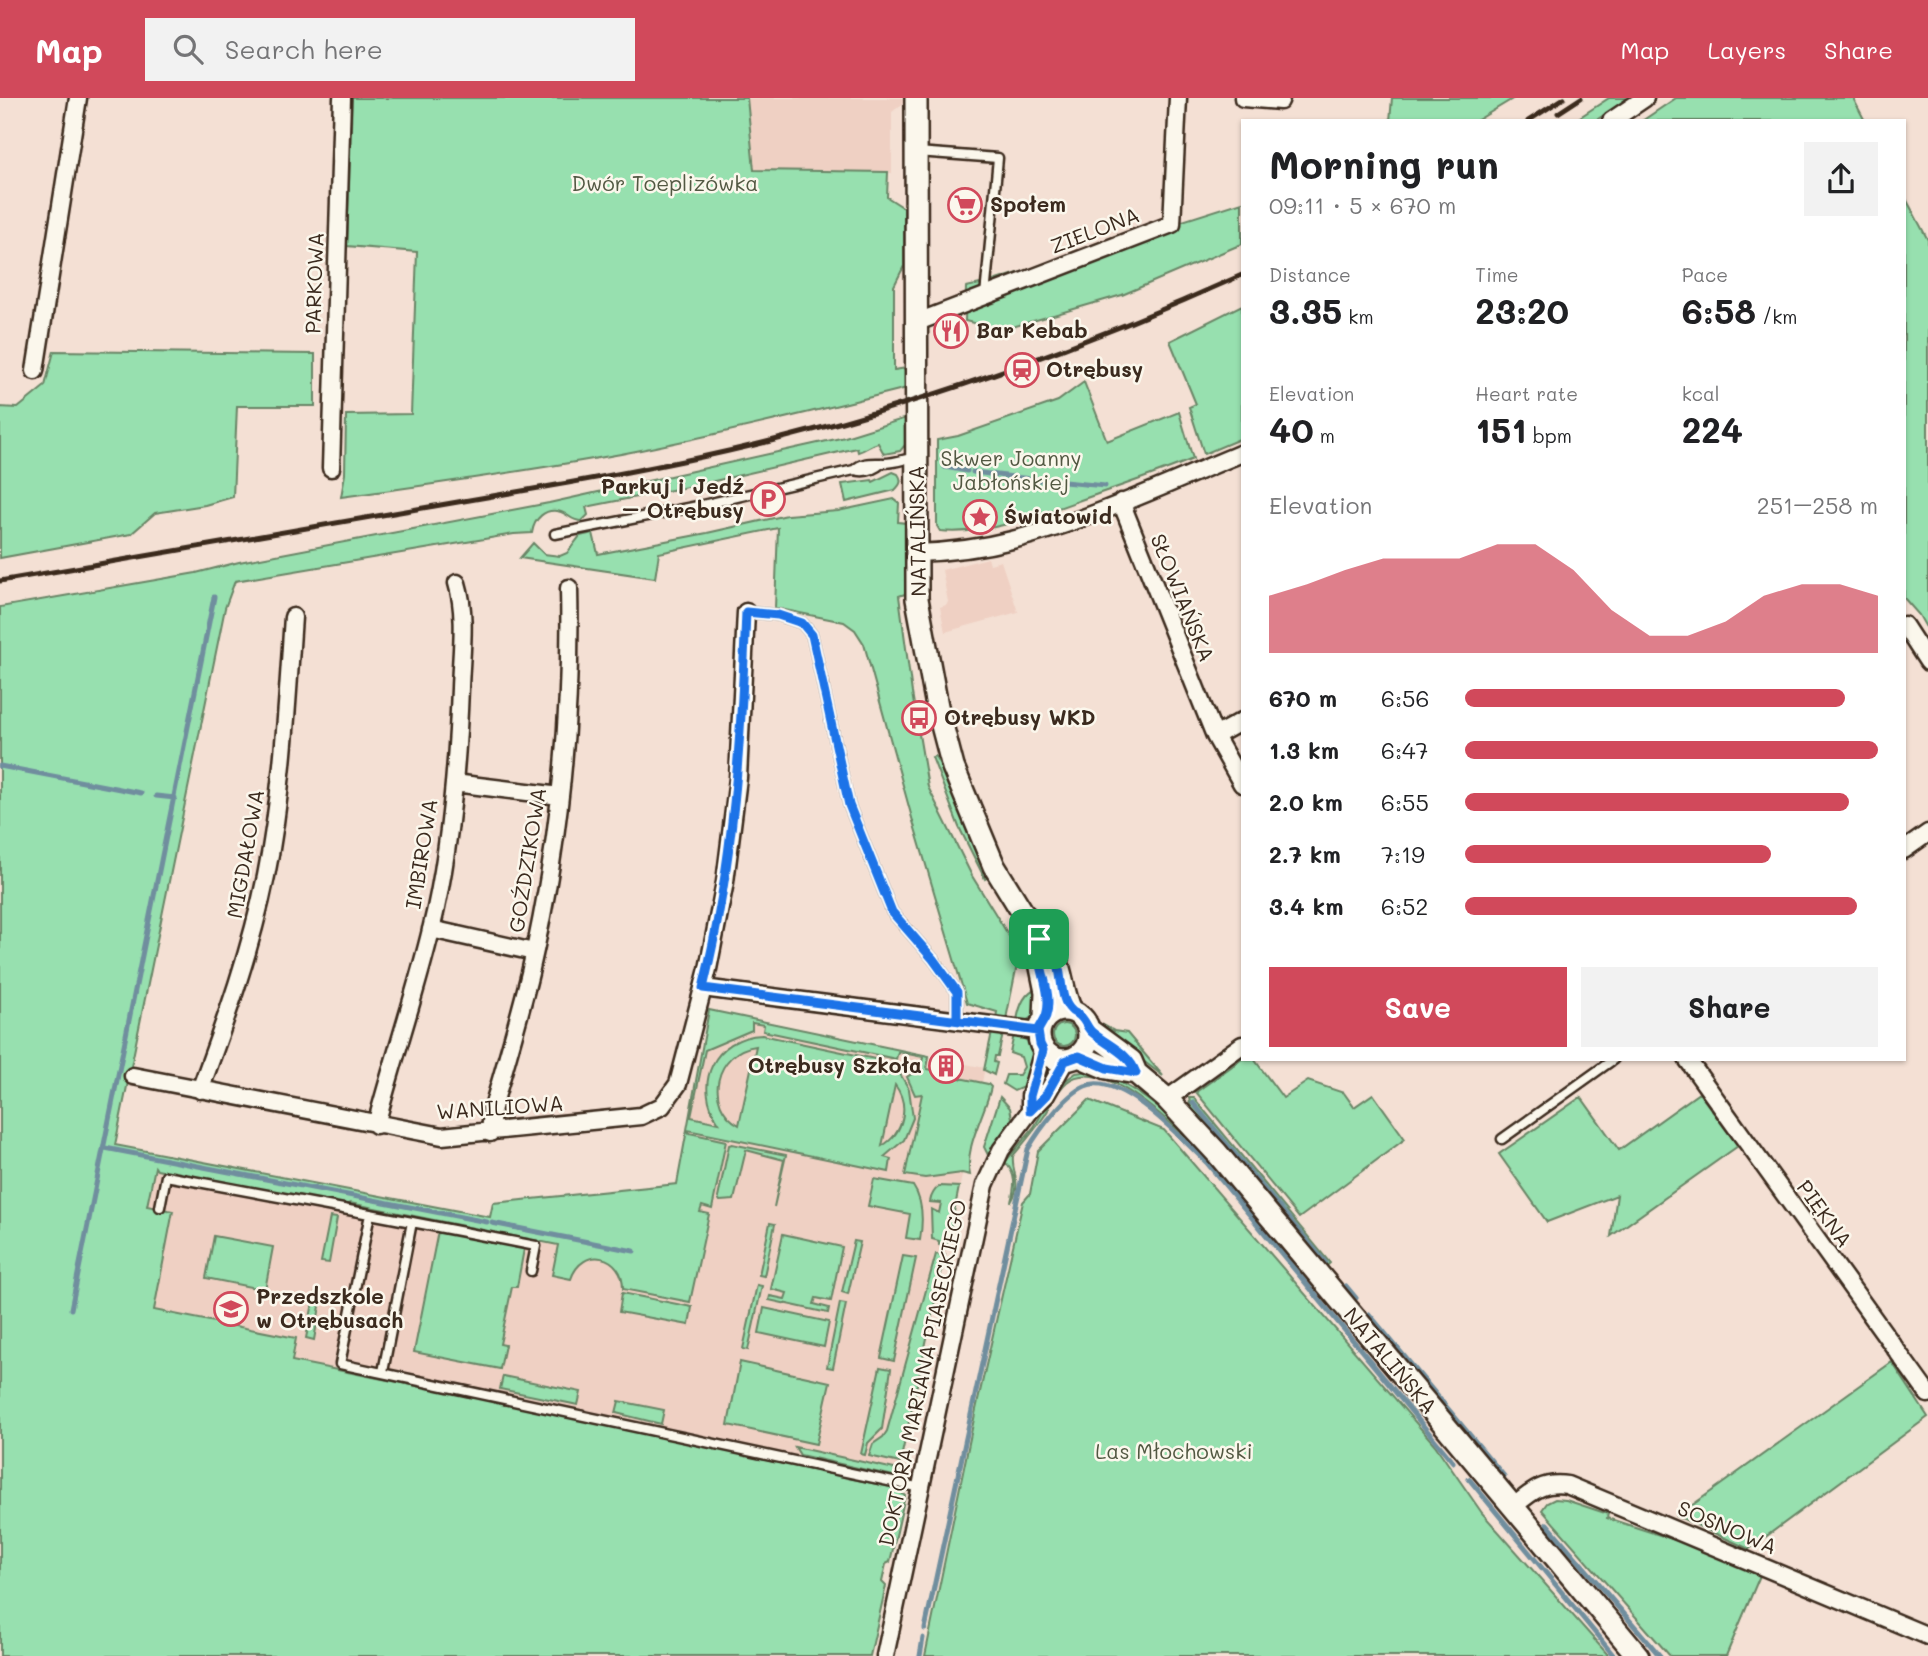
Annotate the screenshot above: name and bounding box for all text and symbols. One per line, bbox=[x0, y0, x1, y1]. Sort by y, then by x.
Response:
search box bbox=[145, 18, 635, 81]
text: Map bbox=[35, 28, 103, 71]
icon: search bbox=[169, 30, 207, 68]
text: Search here bbox=[225, 32, 383, 66]
text: Map bbox=[1621, 34, 1669, 65]
text: Layers bbox=[1707, 34, 1786, 65]
text: Share bbox=[1824, 34, 1893, 65]
text: Morning run bbox=[1269, 139, 1499, 189]
button: share bbox=[1804, 142, 1878, 216]
park label: Dwór Toeplizówka bbox=[572, 169, 758, 196]
supermarket icon: Społem bbox=[946, 186, 984, 224]
place label: Społem bbox=[990, 190, 1066, 217]
text: 09:11 · 5 × 670 m bbox=[1269, 190, 1456, 220]
street label: ZIELONA bbox=[1046, 200, 1143, 259]
street label: PARKOWA bbox=[298, 232, 329, 334]
text: Distance bbox=[1269, 262, 1351, 287]
text: Time bbox=[1475, 262, 1519, 287]
text: Pace bbox=[1682, 262, 1728, 287]
text: 3.35 bbox=[1269, 287, 1342, 333]
text: 23:20 bbox=[1475, 287, 1569, 333]
text: 6:58 bbox=[1682, 287, 1756, 333]
text: km bbox=[1342, 304, 1374, 329]
text: /km bbox=[1756, 304, 1797, 329]
restaurant icon: Bar Kebab bbox=[932, 312, 970, 350]
place label: Bar Kebab bbox=[976, 316, 1088, 343]
station icon: Otrębusy bbox=[1003, 351, 1041, 389]
place label: Otrębusy bbox=[1046, 355, 1143, 383]
text: Elevation bbox=[1269, 381, 1354, 406]
text: Heart rate bbox=[1475, 381, 1578, 406]
text: kcal bbox=[1682, 381, 1720, 406]
text: 40 bbox=[1269, 406, 1314, 452]
text: 151 bbox=[1475, 406, 1527, 452]
text: 224 bbox=[1682, 406, 1743, 452]
text: m bbox=[1314, 423, 1335, 448]
text: bpm bbox=[1527, 423, 1572, 448]
park label: Skwer Joanny Jabłońskiej bbox=[941, 444, 1081, 495]
street label: NATALIŃSKA bbox=[902, 465, 931, 597]
place label: Parkuj i Jedź – Otrębusy bbox=[601, 472, 744, 524]
parking icon: Parkuj i Jedź – Otrębusy bbox=[749, 480, 787, 518]
text: Elevation bbox=[1269, 490, 1372, 520]
text: 251–258 m bbox=[1757, 490, 1878, 520]
place icon: Światowid bbox=[961, 498, 999, 536]
place label: Światowid bbox=[1004, 502, 1112, 529]
street label: SŁOWIAŃSKA bbox=[1145, 529, 1221, 665]
text: 670 m bbox=[1269, 683, 1337, 713]
text: 6:56 bbox=[1381, 683, 1429, 713]
bus stop icon: Otrębusy WKD bbox=[900, 699, 938, 737]
place label: Otrębusy WKD bbox=[944, 703, 1096, 731]
text: 1.3 km bbox=[1269, 735, 1339, 765]
text: 6:47 bbox=[1381, 735, 1428, 765]
street label: GOŹDZIKOWA bbox=[502, 785, 551, 934]
street label: MIGDAŁOWA bbox=[220, 787, 269, 920]
text: 2.0 km bbox=[1269, 787, 1343, 817]
text: 6:55 bbox=[1381, 787, 1429, 817]
street label: IMBIROWA bbox=[398, 797, 443, 911]
text: 2.7 km bbox=[1269, 839, 1341, 869]
text: 7:19 bbox=[1381, 839, 1425, 869]
text: 3.4 km bbox=[1269, 891, 1343, 921]
text: 6:52 bbox=[1381, 891, 1428, 921]
pin bbox=[1009, 909, 1069, 969]
icon: arrive bbox=[1020, 920, 1058, 958]
button: Save bbox=[1269, 967, 1567, 1047]
button: Share bbox=[1581, 967, 1878, 1047]
building icon: Otrębusy Szkoła bbox=[927, 1047, 965, 1085]
place label: Otrębusy Szkoła bbox=[748, 1051, 922, 1079]
street label: WANILIOWA bbox=[435, 1089, 564, 1124]
street label: PIĘKNA bbox=[1792, 1174, 1859, 1252]
street label: DOKTORA MARIANA PIASECKIEGO bbox=[872, 1197, 972, 1548]
place label: Przedszkole w Otrębusach bbox=[256, 1282, 403, 1333]
school or university icon: Przedszkole w Otrębusach bbox=[212, 1290, 250, 1328]
street label: NATALIŃSKA bbox=[1339, 1301, 1444, 1419]
park label: Las Młochowski bbox=[1095, 1437, 1253, 1464]
street label: SOSNOWA bbox=[1674, 1494, 1781, 1560]

